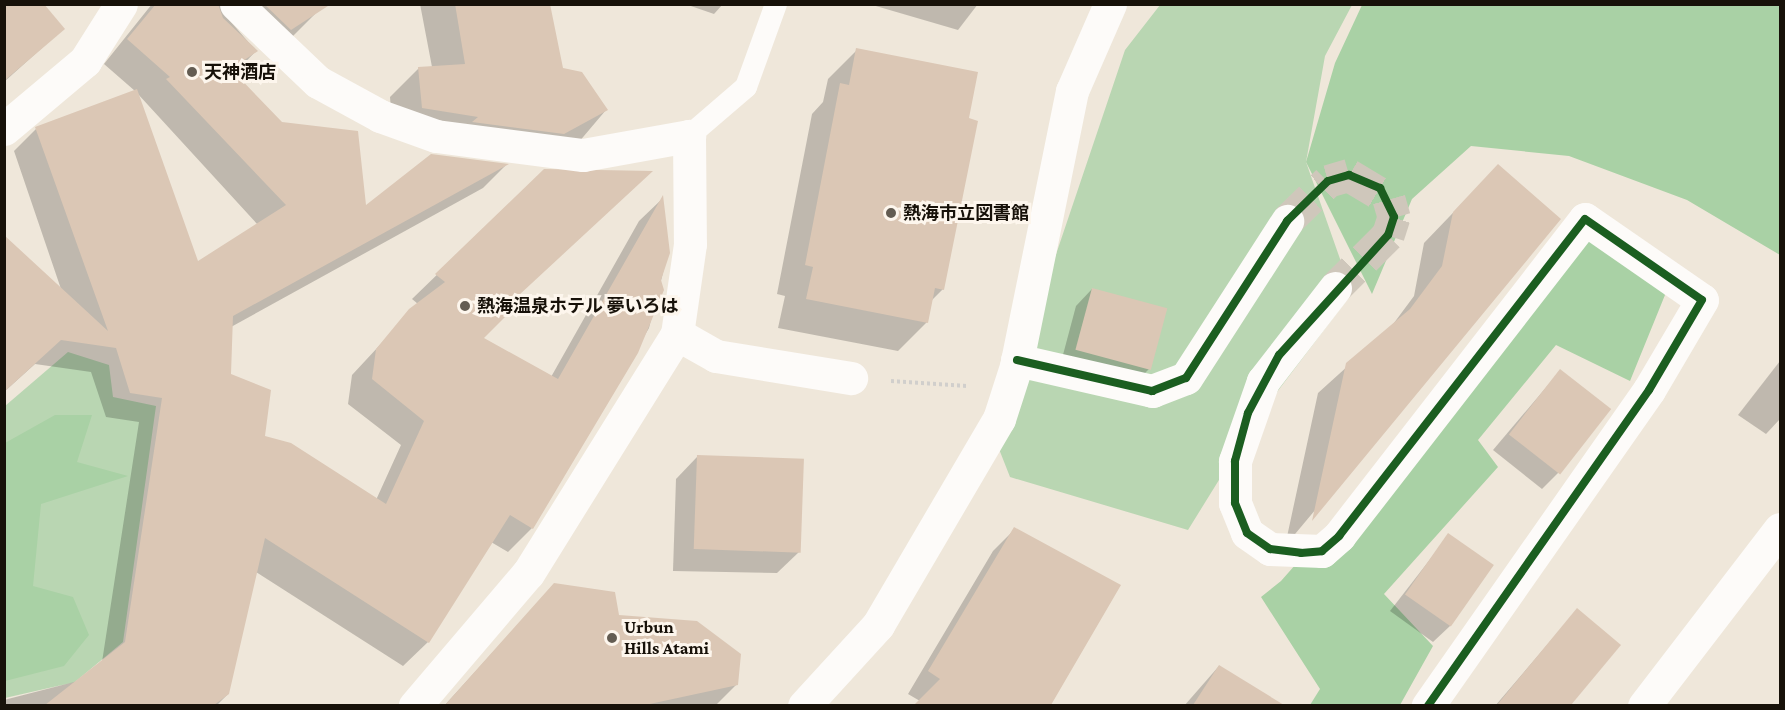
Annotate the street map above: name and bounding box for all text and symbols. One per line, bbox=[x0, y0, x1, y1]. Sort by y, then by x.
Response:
place label: 天神酒店 bbox=[204, 61, 276, 83]
marker: 天神酒店 bbox=[185, 65, 199, 79]
place label: 熱海市立図書館 bbox=[903, 202, 1029, 224]
marker: 熱海市立図書館 bbox=[884, 206, 898, 220]
place label: 熱海温泉ホテル 夢いろは bbox=[477, 295, 678, 317]
marker: 熱海温泉ホテル 夢いろは bbox=[458, 299, 472, 313]
place label: Urbun Hills Atami bbox=[624, 617, 709, 660]
marker: Urbun Hills Atami bbox=[605, 631, 619, 645]

